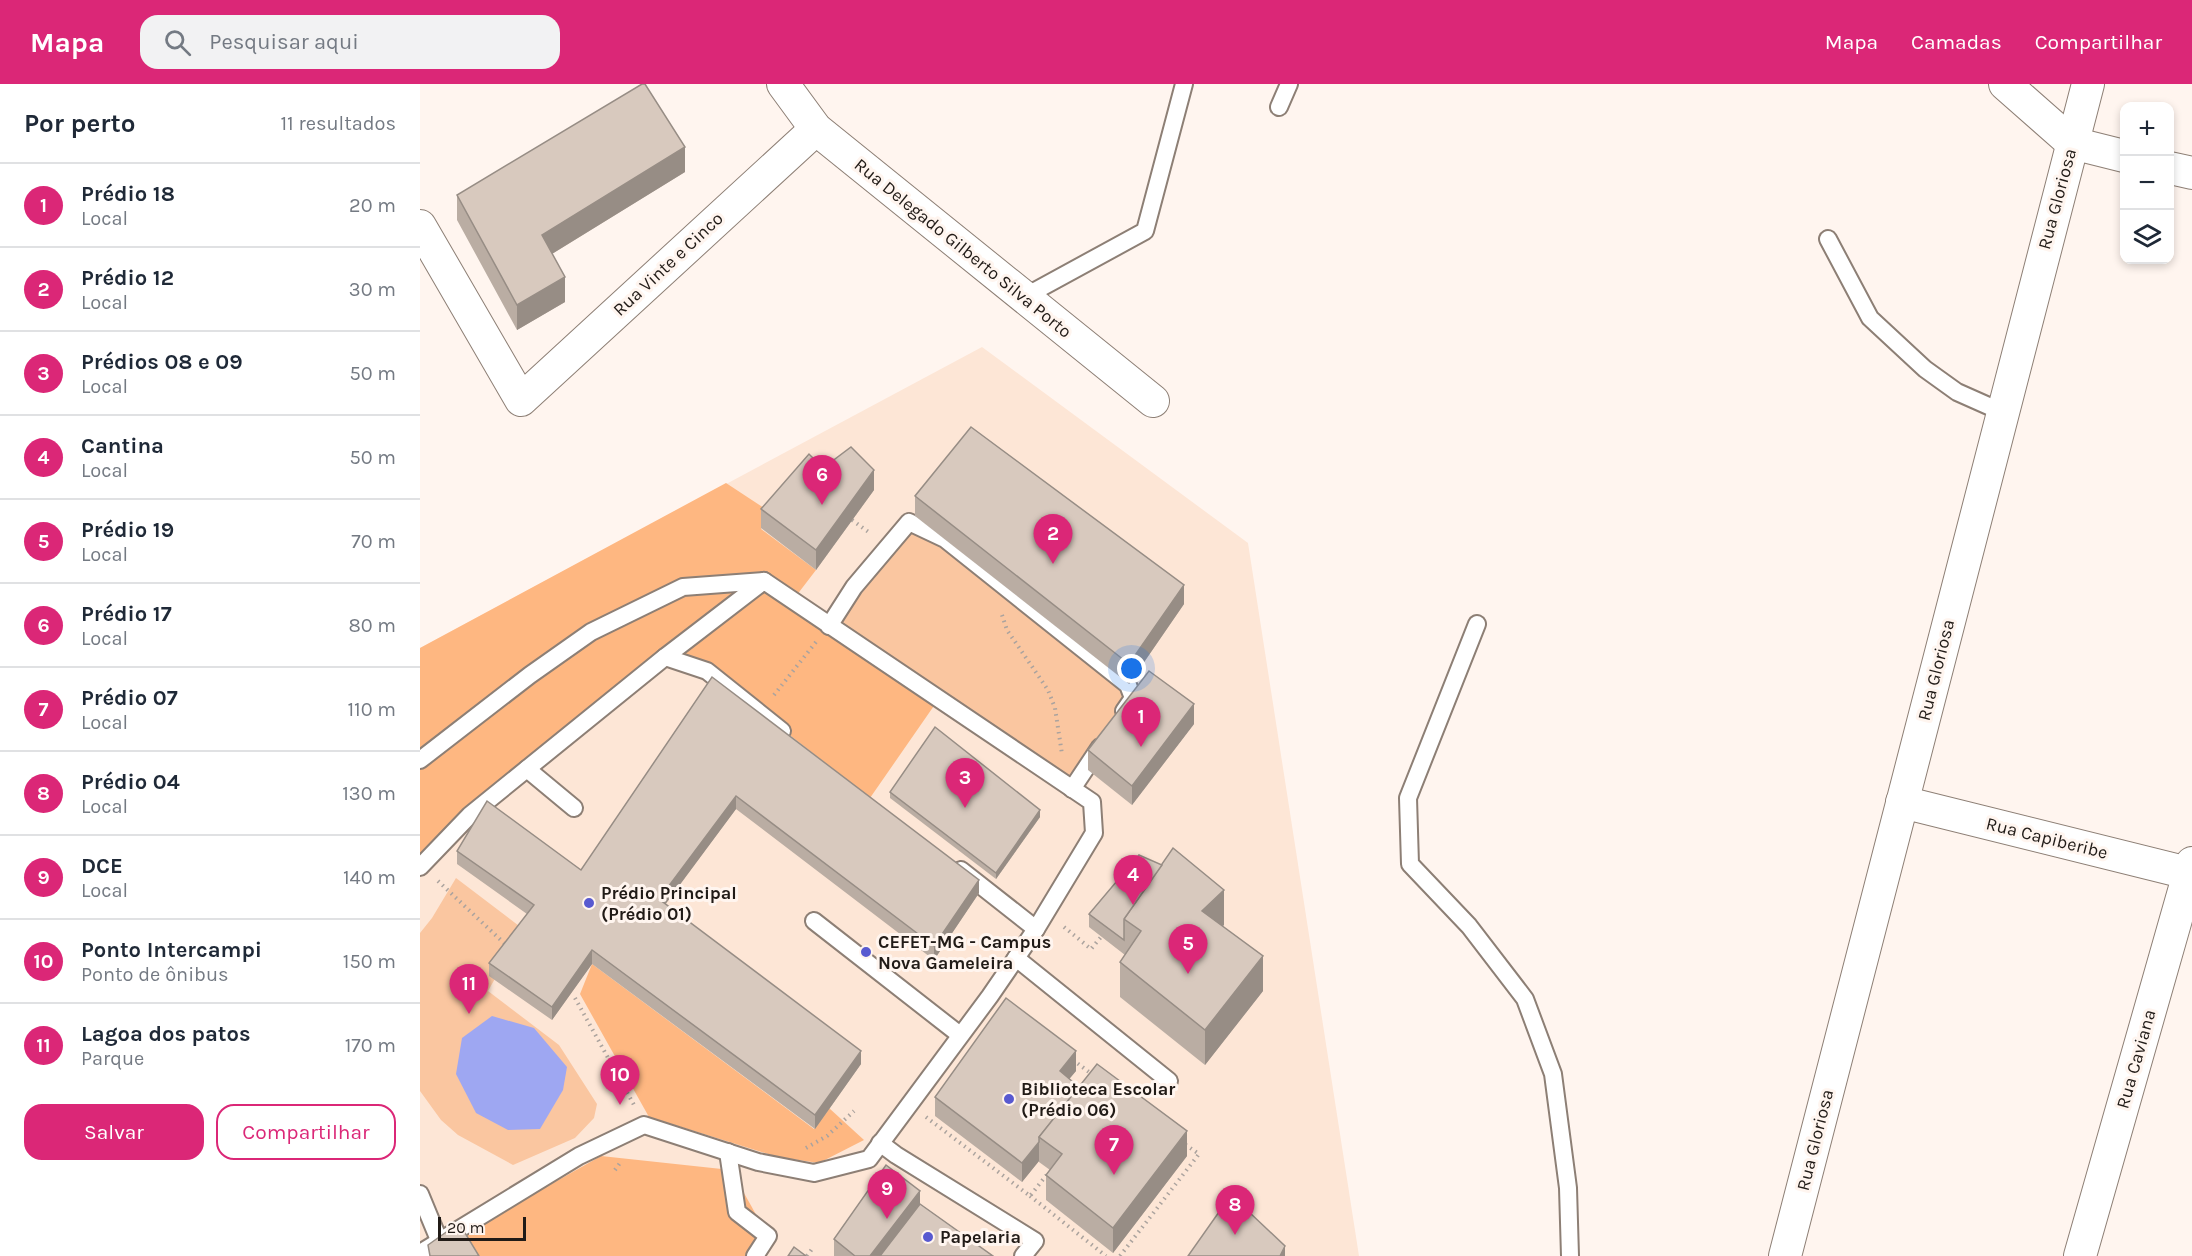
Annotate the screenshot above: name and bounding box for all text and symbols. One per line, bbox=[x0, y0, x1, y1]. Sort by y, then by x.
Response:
search box bbox=[140, 15, 560, 69]
text: Mapa bbox=[30, 26, 104, 59]
icon: search bbox=[161, 26, 194, 59]
text: Pesquisar aqui bbox=[209, 29, 359, 55]
text: Mapa bbox=[1825, 30, 1878, 54]
text: Camadas bbox=[1911, 30, 2002, 54]
text: Compartilhar bbox=[2035, 30, 2162, 54]
map controls bbox=[2120, 102, 2174, 264]
button: + bbox=[2120, 102, 2174, 156]
text: Por perto bbox=[24, 108, 135, 139]
text: 11 resultados bbox=[280, 112, 396, 135]
street label: Rua Gloriosa bbox=[2033, 146, 2081, 252]
street label: Rua Delegado Gilberto Silva Porto bbox=[850, 154, 1076, 342]
button: − bbox=[2120, 156, 2174, 210]
text: Prédio 18 bbox=[81, 181, 175, 207]
text: 1 bbox=[40, 194, 47, 217]
text: 20 m bbox=[349, 194, 396, 217]
text: Local bbox=[81, 207, 128, 230]
street label: Rua Vinte e Cinco bbox=[608, 207, 728, 321]
button: layers bbox=[2120, 210, 2174, 264]
text: Prédio 12 bbox=[81, 265, 174, 291]
text: 2 bbox=[37, 278, 50, 301]
text: 30 m bbox=[349, 278, 396, 301]
text: Local bbox=[81, 291, 128, 314]
text: Prédios 08 e 09 bbox=[81, 349, 243, 375]
text: 3 bbox=[37, 362, 50, 385]
text: 50 m bbox=[349, 362, 396, 385]
text: Local bbox=[81, 375, 128, 398]
text: Cantina bbox=[81, 433, 164, 459]
text: 4 bbox=[38, 446, 49, 469]
text: 50 m bbox=[349, 446, 396, 469]
pin: 6 bbox=[802, 456, 842, 505]
text: Local bbox=[81, 459, 128, 482]
pin: 2 bbox=[1034, 514, 1072, 564]
text: Prédio 19 bbox=[81, 517, 174, 543]
text: 5 bbox=[38, 530, 49, 553]
text: 70 m bbox=[351, 530, 396, 553]
text: Local bbox=[81, 543, 128, 566]
text: Prédio 17 bbox=[81, 601, 172, 627]
text: 6 bbox=[37, 614, 50, 637]
text: 80 m bbox=[348, 614, 396, 637]
street label: Rua Gloriosa bbox=[1913, 617, 1959, 723]
text: Local bbox=[81, 627, 128, 650]
your location bbox=[1117, 654, 1146, 683]
text: Prédio 07 bbox=[81, 685, 178, 711]
text: 7 bbox=[39, 698, 48, 721]
text: 110 m bbox=[347, 698, 396, 721]
pin: 1 bbox=[1122, 698, 1160, 747]
text: Local bbox=[81, 711, 128, 734]
pin: 3 bbox=[946, 758, 984, 808]
text: Prédio 04 bbox=[81, 769, 180, 795]
text: 8 bbox=[37, 782, 50, 805]
text: 130 m bbox=[342, 782, 396, 805]
text: Local bbox=[81, 795, 128, 818]
street label: Rua Capiberibe bbox=[1984, 812, 2110, 864]
text: DCE bbox=[81, 853, 123, 879]
pin: 4 bbox=[1114, 856, 1152, 905]
text: 9 bbox=[37, 866, 50, 889]
text: 140 m bbox=[343, 866, 396, 889]
text: Local bbox=[81, 879, 128, 902]
place label: Prédio Principal (Prédio 01) bbox=[601, 882, 737, 925]
marker: Prédio Principal (Prédio 01) bbox=[582, 896, 596, 910]
pin: 5 bbox=[1168, 924, 1208, 974]
place label: CEFET-MG - Campus Nova Gameleira bbox=[878, 931, 1051, 974]
text: Ponto Intercampi bbox=[81, 937, 262, 963]
marker: CEFET-MG - Campus Nova Gameleira bbox=[859, 945, 873, 959]
text: 10 bbox=[34, 950, 53, 973]
text: 150 m bbox=[343, 950, 396, 973]
text: Ponto de ônibus bbox=[81, 963, 229, 986]
pin: 11 bbox=[449, 964, 488, 1014]
street label: Rua Caviana bbox=[2111, 1007, 2161, 1111]
text: Lagoa dos patos bbox=[81, 1021, 251, 1047]
text: 11 bbox=[36, 1034, 51, 1057]
text: 170 m bbox=[345, 1034, 396, 1057]
text: Parque bbox=[81, 1047, 144, 1070]
pin: 10 bbox=[600, 1056, 640, 1105]
place label: Biblioteca Escolar (Prédio 06) bbox=[1021, 1078, 1175, 1121]
street label: Rua Gloriosa bbox=[1792, 1087, 1838, 1193]
marker: Biblioteca Escolar (Prédio 06) bbox=[1002, 1092, 1016, 1106]
button: Salvar bbox=[24, 1104, 204, 1160]
button: Compartilhar bbox=[216, 1104, 396, 1160]
pin: 7 bbox=[1094, 1126, 1134, 1175]
pin: 9 bbox=[868, 1170, 906, 1219]
pin: 8 bbox=[1216, 1186, 1254, 1235]
scale bar bbox=[438, 1214, 526, 1242]
text: 20 m bbox=[447, 1218, 485, 1237]
place label: Papelaria bbox=[940, 1226, 1021, 1248]
marker: Papelaria bbox=[921, 1230, 935, 1244]

